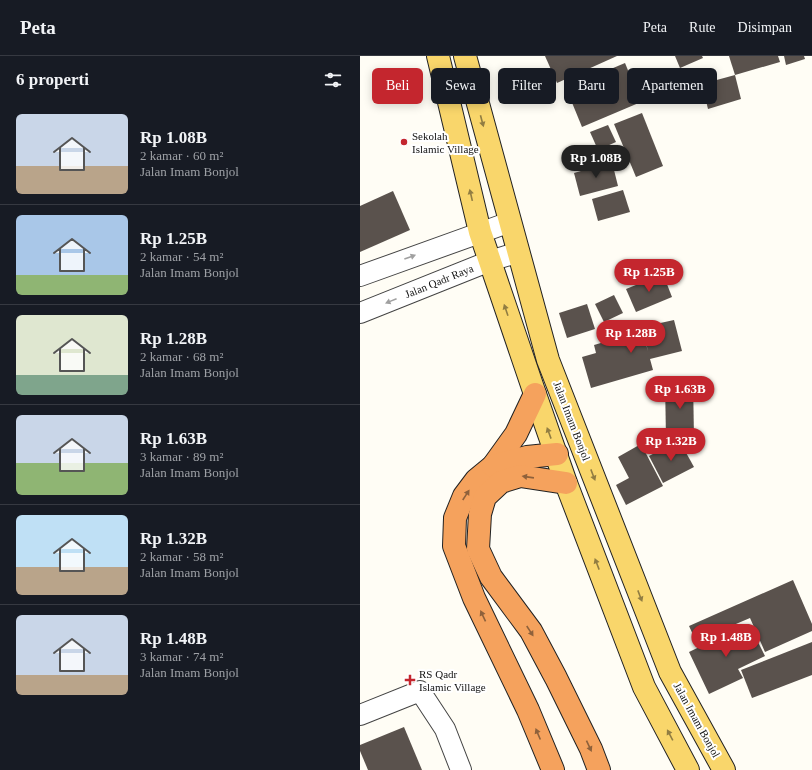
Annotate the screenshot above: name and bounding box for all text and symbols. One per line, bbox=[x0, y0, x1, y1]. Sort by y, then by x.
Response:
text: Peta bbox=[20, 17, 56, 38]
text: Peta bbox=[643, 20, 667, 35]
text: Rute bbox=[689, 20, 716, 35]
text: Disimpan bbox=[738, 20, 792, 35]
chip: Beli bbox=[372, 68, 423, 104]
chip: Sewa bbox=[431, 68, 490, 104]
chip: Filter bbox=[498, 68, 556, 104]
chip: Baru bbox=[564, 68, 619, 104]
chip: Apartemen bbox=[627, 68, 717, 104]
icon: filters bbox=[322, 69, 344, 91]
text: 6 properti bbox=[16, 70, 89, 89]
one-way arrow bbox=[479, 115, 485, 127]
text: Rp 1.08B bbox=[140, 128, 207, 147]
icon: home bbox=[48, 130, 96, 178]
place label: Sekolah Islamic Village bbox=[412, 130, 479, 155]
marker: Sekolah Islamic Village bbox=[399, 137, 409, 147]
pin: Rp 1.08B bbox=[555, 145, 637, 179]
text: 2 kamar · 60 m² bbox=[140, 148, 223, 163]
text: Rp 1.08B bbox=[570, 150, 622, 165]
text: Jalan Imam Bonjol bbox=[140, 164, 239, 179]
one-way arrow bbox=[467, 188, 473, 201]
text: Rp 1.25B bbox=[140, 229, 207, 248]
icon: home bbox=[48, 231, 96, 279]
text: 2 kamar · 54 m² bbox=[140, 249, 223, 264]
one-way arrow bbox=[404, 254, 416, 260]
pin: Rp 1.25B bbox=[608, 259, 690, 293]
street label: Jalan Qadr Raya bbox=[403, 262, 475, 300]
text: Rp 1.25B bbox=[623, 264, 675, 279]
text: Jalan Imam Bonjol bbox=[140, 265, 239, 280]
one-way arrow bbox=[384, 298, 396, 304]
one-way arrow bbox=[503, 303, 509, 315]
pin: Rp 1.28B bbox=[590, 320, 672, 354]
text: Rp 1.28B bbox=[605, 325, 657, 340]
text: Rp 1.28B bbox=[140, 329, 207, 348]
icon: home bbox=[48, 331, 96, 379]
text: 2 kamar · 68 m² bbox=[140, 349, 223, 364]
text: Jalan Imam Bonjol bbox=[140, 365, 239, 380]
pin: Rp 1.63B bbox=[639, 376, 721, 410]
street label: Jalan Imam Bonjol bbox=[551, 380, 593, 462]
text: Rp 1.63B bbox=[654, 381, 706, 396]
one-way arrow bbox=[545, 426, 551, 438]
pin: Rp 1.32B bbox=[630, 428, 712, 462]
text: Rp 1.63B bbox=[140, 429, 207, 448]
icon: home bbox=[48, 431, 96, 479]
text: Rp 1.32B bbox=[645, 433, 697, 448]
text: 3 kamar · 89 m² bbox=[140, 449, 223, 464]
text: Jalan Imam Bonjol bbox=[140, 465, 239, 480]
one-way arrow bbox=[590, 469, 596, 481]
one-way arrow bbox=[521, 474, 534, 480]
one-way arrow bbox=[462, 489, 470, 500]
text: Rp 1.32B bbox=[140, 529, 207, 548]
icon: home bbox=[48, 531, 96, 579]
text: 2 kamar · 58 m² bbox=[140, 549, 223, 564]
one-way arrow bbox=[594, 558, 600, 570]
text: Jalan Imam Bonjol bbox=[140, 565, 239, 580]
one-way arrow bbox=[638, 590, 644, 602]
one-way arrow bbox=[480, 610, 486, 622]
pin: Rp 1.48B bbox=[685, 624, 767, 658]
one-way arrow bbox=[526, 625, 534, 636]
text: Rp 1.48B bbox=[140, 629, 207, 648]
text: Rp 1.48B bbox=[700, 629, 752, 644]
icon: home bbox=[48, 631, 96, 679]
text: 3 kamar · 74 m² bbox=[140, 649, 223, 664]
text: Jalan Imam Bonjol bbox=[140, 665, 239, 680]
place label: RS Qadr Islamic Village bbox=[419, 668, 486, 693]
marker: RS Qadr Islamic Village bbox=[404, 674, 416, 686]
street label: Jalan Imam Bonjol bbox=[671, 680, 723, 760]
one-way arrow bbox=[535, 729, 541, 740]
one-way arrow bbox=[666, 730, 673, 741]
one-way arrow bbox=[586, 741, 592, 752]

